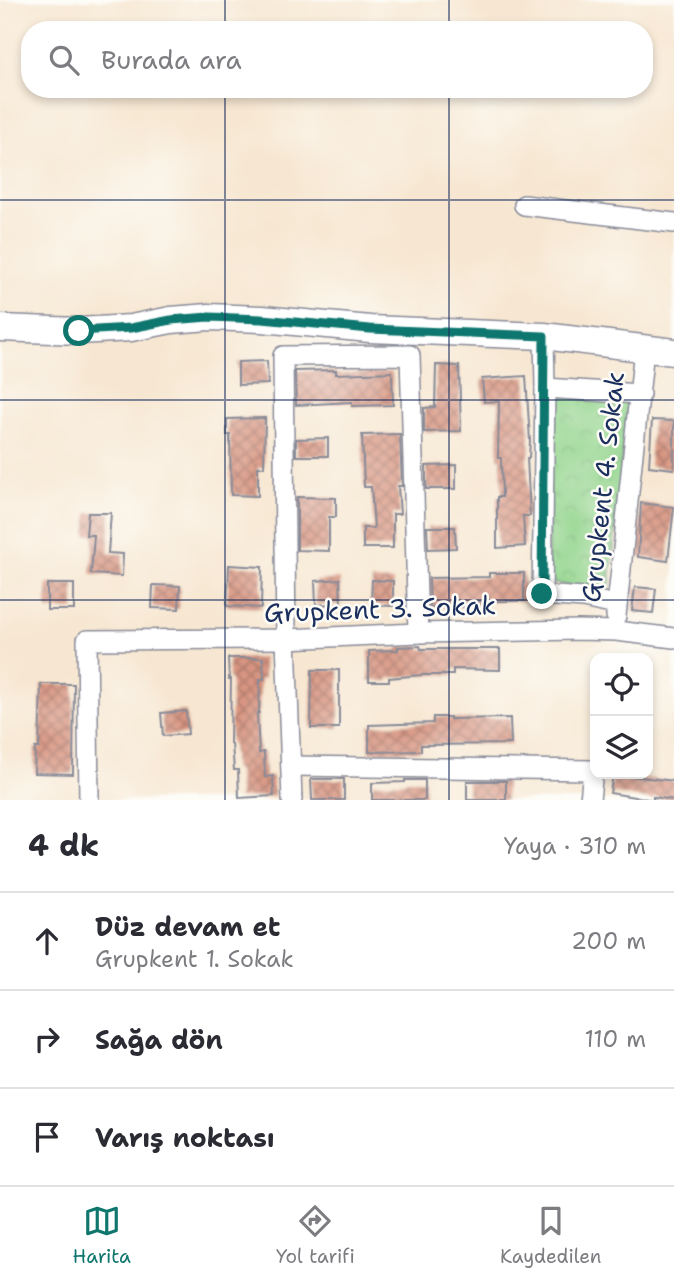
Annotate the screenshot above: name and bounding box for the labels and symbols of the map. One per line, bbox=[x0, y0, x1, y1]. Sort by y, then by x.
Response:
route start bbox=[63, 315, 94, 346]
street label: Grupkent 4. Sokak bbox=[573, 370, 632, 604]
route end bbox=[526, 578, 557, 609]
street label: Grupkent 3. Sokak bbox=[263, 587, 497, 630]

